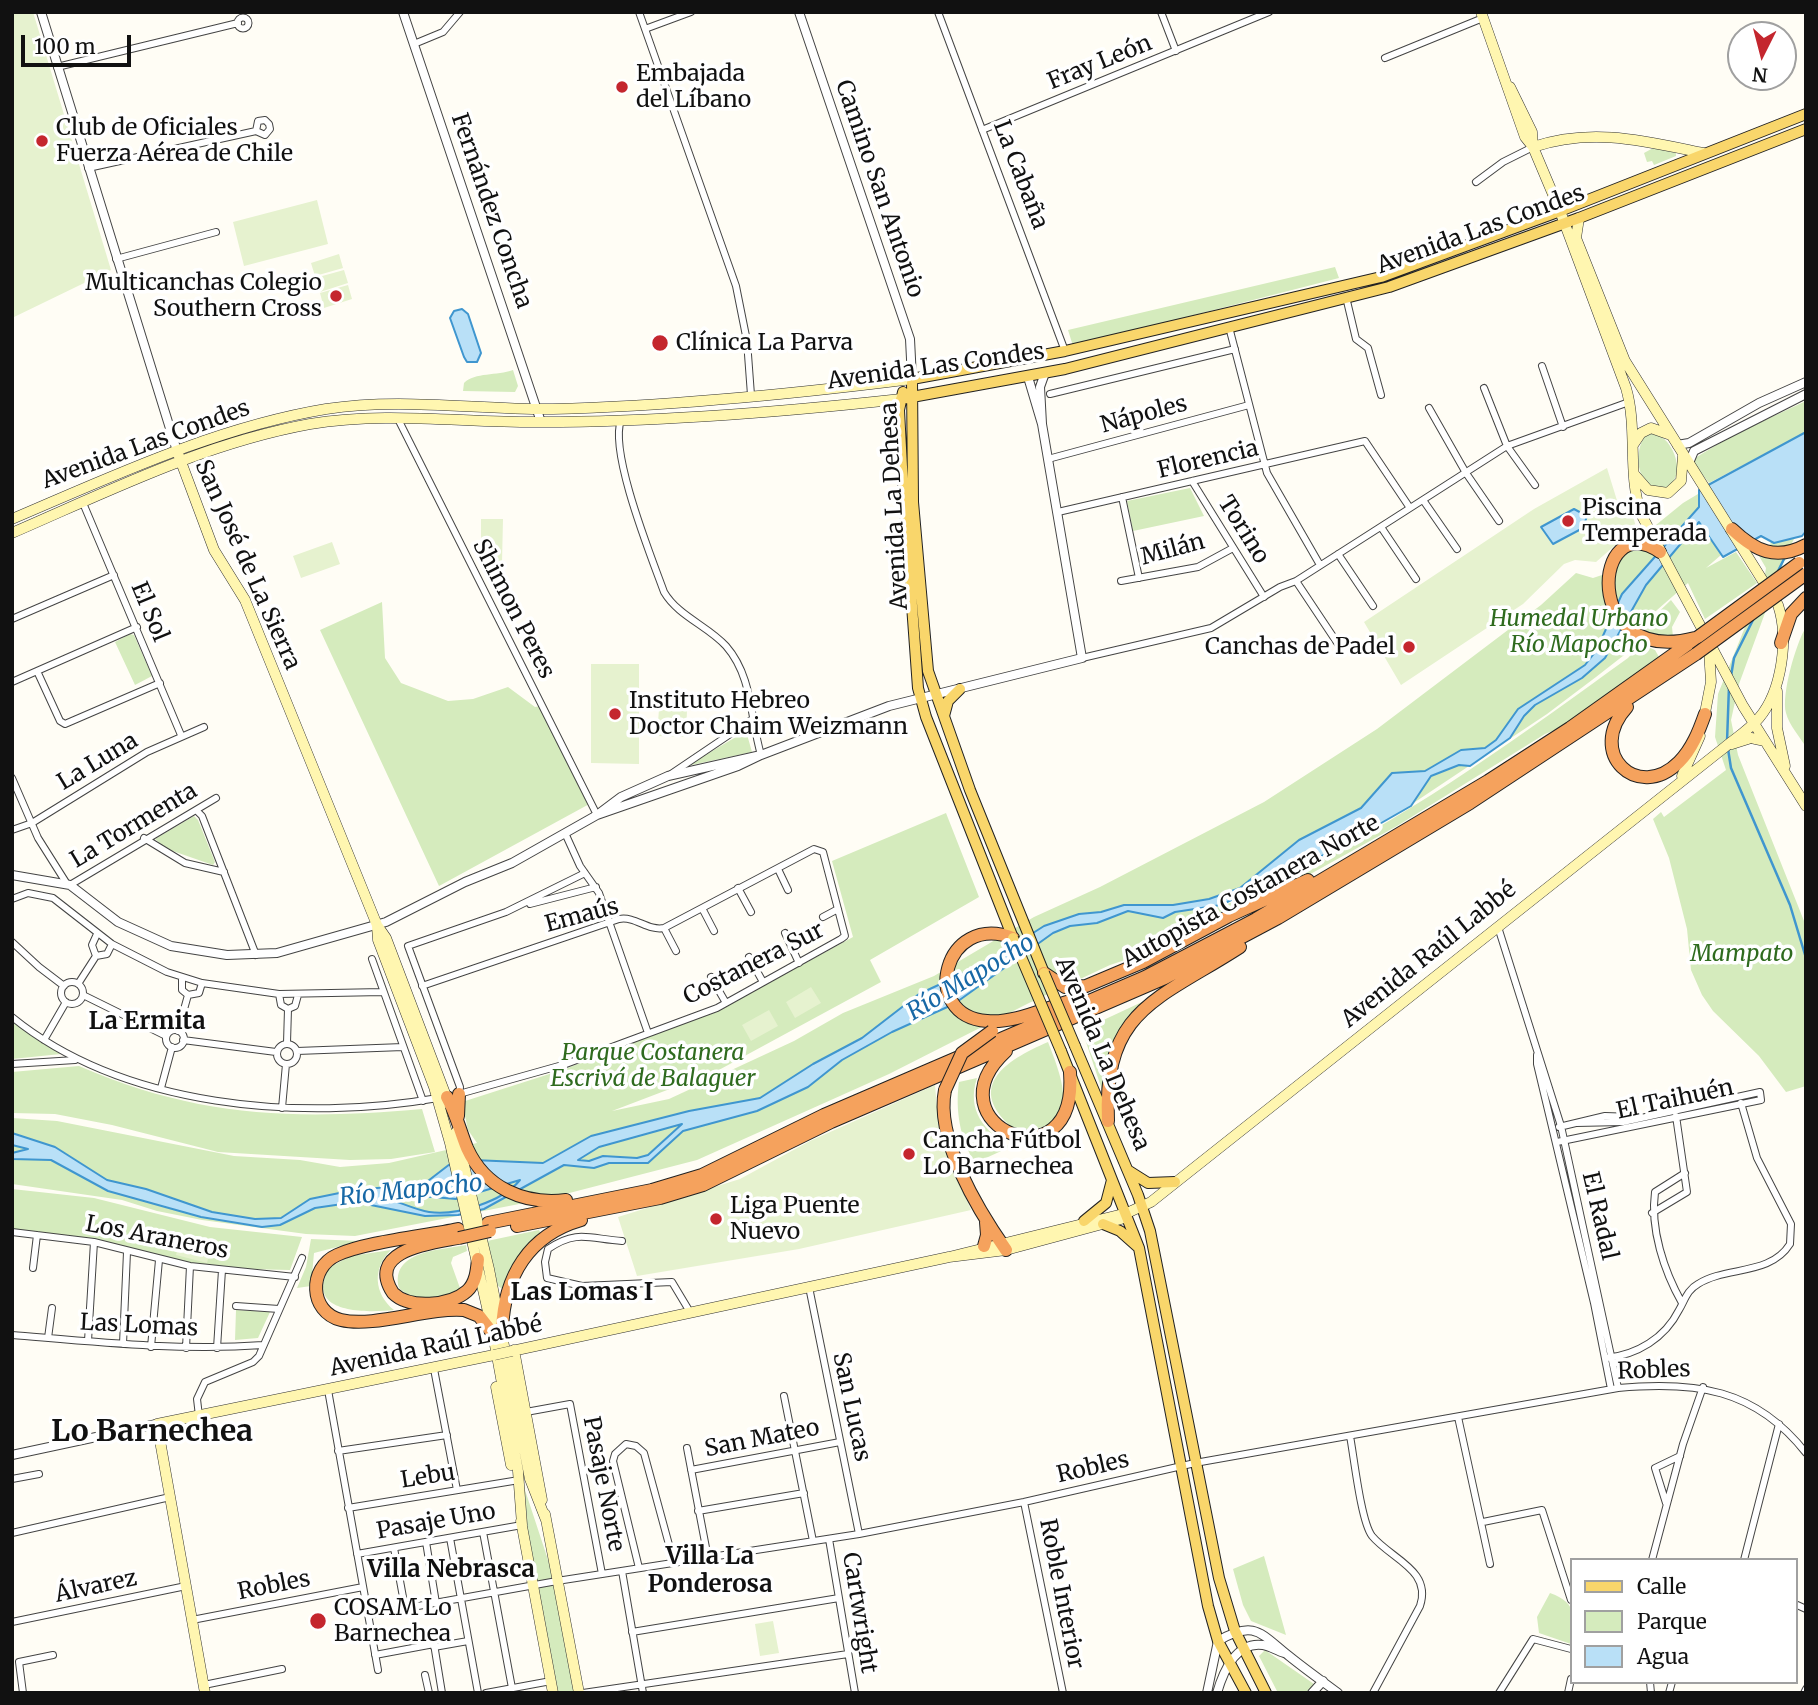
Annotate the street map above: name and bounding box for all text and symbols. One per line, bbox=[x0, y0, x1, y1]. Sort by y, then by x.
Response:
scale bar bbox=[24, 21, 135, 65]
north arrow bbox=[1727, 21, 1797, 91]
street label: Fray León bbox=[1044, 30, 1156, 96]
text: 100 m bbox=[34, 33, 96, 60]
place label: Embajada del Líbano bbox=[636, 60, 751, 114]
text: N bbox=[1751, 62, 1769, 88]
street label: Camino San Antonio bbox=[829, 77, 929, 301]
marker: Embajada del Líbano bbox=[614, 79, 630, 95]
street label: Fernández Concha bbox=[445, 110, 537, 312]
place label: Club de Oficiales Fuerza Aérea de Chile bbox=[56, 114, 293, 168]
street label: La Cabaña bbox=[987, 117, 1053, 233]
marker: Club de Oficiales Fuerza Aérea de Chile bbox=[34, 133, 50, 149]
street label: Avenida Las Condes bbox=[1373, 180, 1589, 280]
place label: Multicanchas Colegio Southern Cross bbox=[85, 269, 322, 323]
marker: Multicanchas Colegio Southern Cross bbox=[328, 288, 344, 304]
place label: Clínica La Parva bbox=[676, 329, 853, 357]
marker: Clínica La Parva bbox=[650, 333, 670, 353]
street label: Avenida Las Condes bbox=[826, 338, 1046, 396]
street label: Nápoles bbox=[1098, 390, 1190, 440]
street label: Avenida Las Condes bbox=[38, 395, 254, 495]
street label: Avenida La Dehesa bbox=[876, 402, 914, 610]
street label: Florencia bbox=[1155, 435, 1261, 485]
street label: San José de La Sierra bbox=[188, 456, 306, 674]
street label: Torino bbox=[1211, 491, 1275, 569]
place label: Piscina Temperada bbox=[1582, 494, 1707, 548]
marker: Piscina Temperada bbox=[1560, 513, 1576, 529]
street label: Milán bbox=[1138, 528, 1208, 572]
street label: Shimon Peres bbox=[466, 535, 560, 683]
street label: El Sol bbox=[124, 578, 174, 646]
park label: Humedal Urbano Río Mapocho bbox=[1490, 605, 1668, 659]
place label: Canchas de Padel bbox=[1205, 633, 1395, 661]
marker: Canchas de Padel bbox=[1401, 639, 1417, 655]
place label: Instituto Hebreo Doctor Chaim Weizmann bbox=[629, 687, 908, 741]
marker: Instituto Hebreo Doctor Chaim Weizmann bbox=[607, 706, 623, 722]
street label: La Luna bbox=[53, 727, 143, 797]
street label: La Tormenta bbox=[66, 777, 202, 875]
street label: Autopista Costanera Norte bbox=[1118, 810, 1384, 974]
street label: Avenida Raúl Labbé bbox=[1336, 876, 1522, 1034]
street label: Emaús bbox=[542, 893, 622, 939]
street label: Costanera Sur bbox=[679, 917, 829, 1011]
water label: Río Mapocho bbox=[902, 929, 1040, 1027]
park label: Mampato bbox=[1691, 940, 1793, 968]
street label: Avenida La Dehesa bbox=[1049, 953, 1155, 1155]
district label: La Ermita bbox=[88, 1008, 206, 1036]
park label: Parque Costanera Escrivá de Balaguer bbox=[551, 1039, 755, 1093]
street label: El Taihuén bbox=[1614, 1074, 1736, 1126]
place label: Cancha Fútbol Lo Barnechea bbox=[923, 1127, 1081, 1181]
marker: Cancha Fútbol Lo Barnechea bbox=[901, 1146, 917, 1162]
water label: Río Mapocho bbox=[338, 1169, 484, 1213]
street label: El Radal bbox=[1575, 1169, 1623, 1263]
place label: Liga Puente Nuevo bbox=[730, 1192, 860, 1246]
street label: Los Araneros bbox=[83, 1211, 231, 1265]
marker: Liga Puente Nuevo bbox=[708, 1211, 724, 1227]
district label: Las Lomas I bbox=[511, 1279, 653, 1307]
street label: Las Lomas bbox=[79, 1309, 199, 1343]
street label: Avenida Raúl Labbé bbox=[327, 1311, 545, 1383]
street label: San Lucas bbox=[826, 1350, 876, 1464]
street label: Robles bbox=[1617, 1356, 1691, 1386]
street label: Pasaje Norte bbox=[576, 1414, 630, 1554]
street label: San Mateo bbox=[702, 1414, 822, 1464]
district label: Lo Barnechea bbox=[51, 1415, 253, 1451]
street label: Robles bbox=[1054, 1446, 1132, 1490]
street label: Lebu bbox=[399, 1459, 457, 1495]
street label: Pasaje Uno bbox=[374, 1498, 498, 1546]
street label: Roble Interior bbox=[1033, 1517, 1089, 1671]
district label: Villa La Ponderosa bbox=[647, 1543, 773, 1599]
street label: Cartwright bbox=[836, 1551, 882, 1675]
district label: Villa Nebrasca bbox=[367, 1556, 535, 1584]
legend bbox=[1570, 1558, 1797, 1684]
street label: Álvarez bbox=[53, 1565, 139, 1609]
street label: Robles bbox=[235, 1565, 313, 1607]
text: Calle bbox=[1637, 1573, 1686, 1600]
place label: COSAM Lo Barnechea bbox=[334, 1594, 452, 1648]
text: Parque bbox=[1637, 1608, 1707, 1635]
marker: COSAM Lo Barnechea bbox=[308, 1611, 328, 1631]
text: Agua bbox=[1637, 1643, 1689, 1670]

